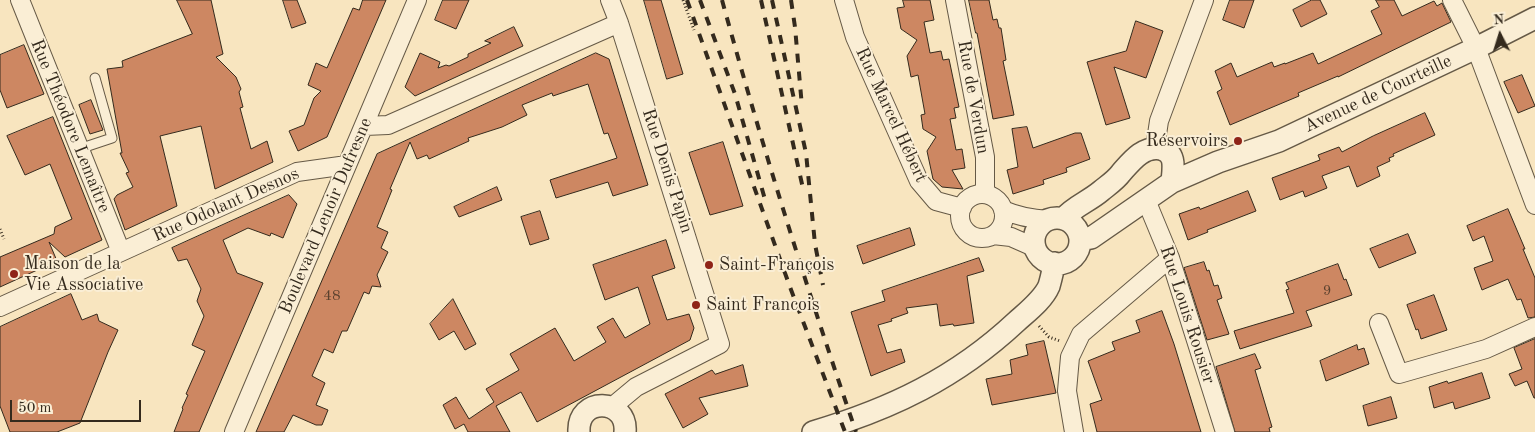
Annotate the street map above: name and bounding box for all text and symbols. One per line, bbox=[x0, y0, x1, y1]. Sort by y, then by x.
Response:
north arrow bbox=[1475, 10, 1525, 60]
text: N bbox=[1493, 13, 1505, 27]
street label: Rue Théodore Lemaître bbox=[25, 36, 115, 216]
street label: Rue de Verdun bbox=[952, 38, 994, 156]
street label: Rue Marcel Hébert bbox=[850, 44, 932, 186]
street label: Avenue de Courteille bbox=[1301, 50, 1455, 138]
street label: Rue Denis Papin bbox=[637, 106, 697, 236]
street label: Boulevard Lenoir Dufresne bbox=[275, 115, 377, 317]
place label: Réservoirs bbox=[1146, 130, 1228, 152]
marker: Réservoirs bbox=[1232, 135, 1244, 147]
street label: Rue Odolant Desnos bbox=[149, 163, 303, 247]
street label: Rue Louis Rousier bbox=[1154, 243, 1220, 387]
place label: Maison de la Vie Associative bbox=[24, 253, 143, 296]
place label: Saint-François bbox=[719, 254, 834, 276]
marker: Saint-François bbox=[703, 259, 715, 271]
marker: Maison de la Vie Associative bbox=[8, 268, 20, 280]
house number: 9 bbox=[1323, 282, 1331, 300]
house number: 48 bbox=[323, 287, 341, 305]
place label: Saint Francois bbox=[706, 294, 820, 316]
marker: Saint Francois bbox=[690, 299, 702, 311]
scale bar bbox=[12, 390, 144, 422]
text: 50 m bbox=[18, 401, 52, 416]

